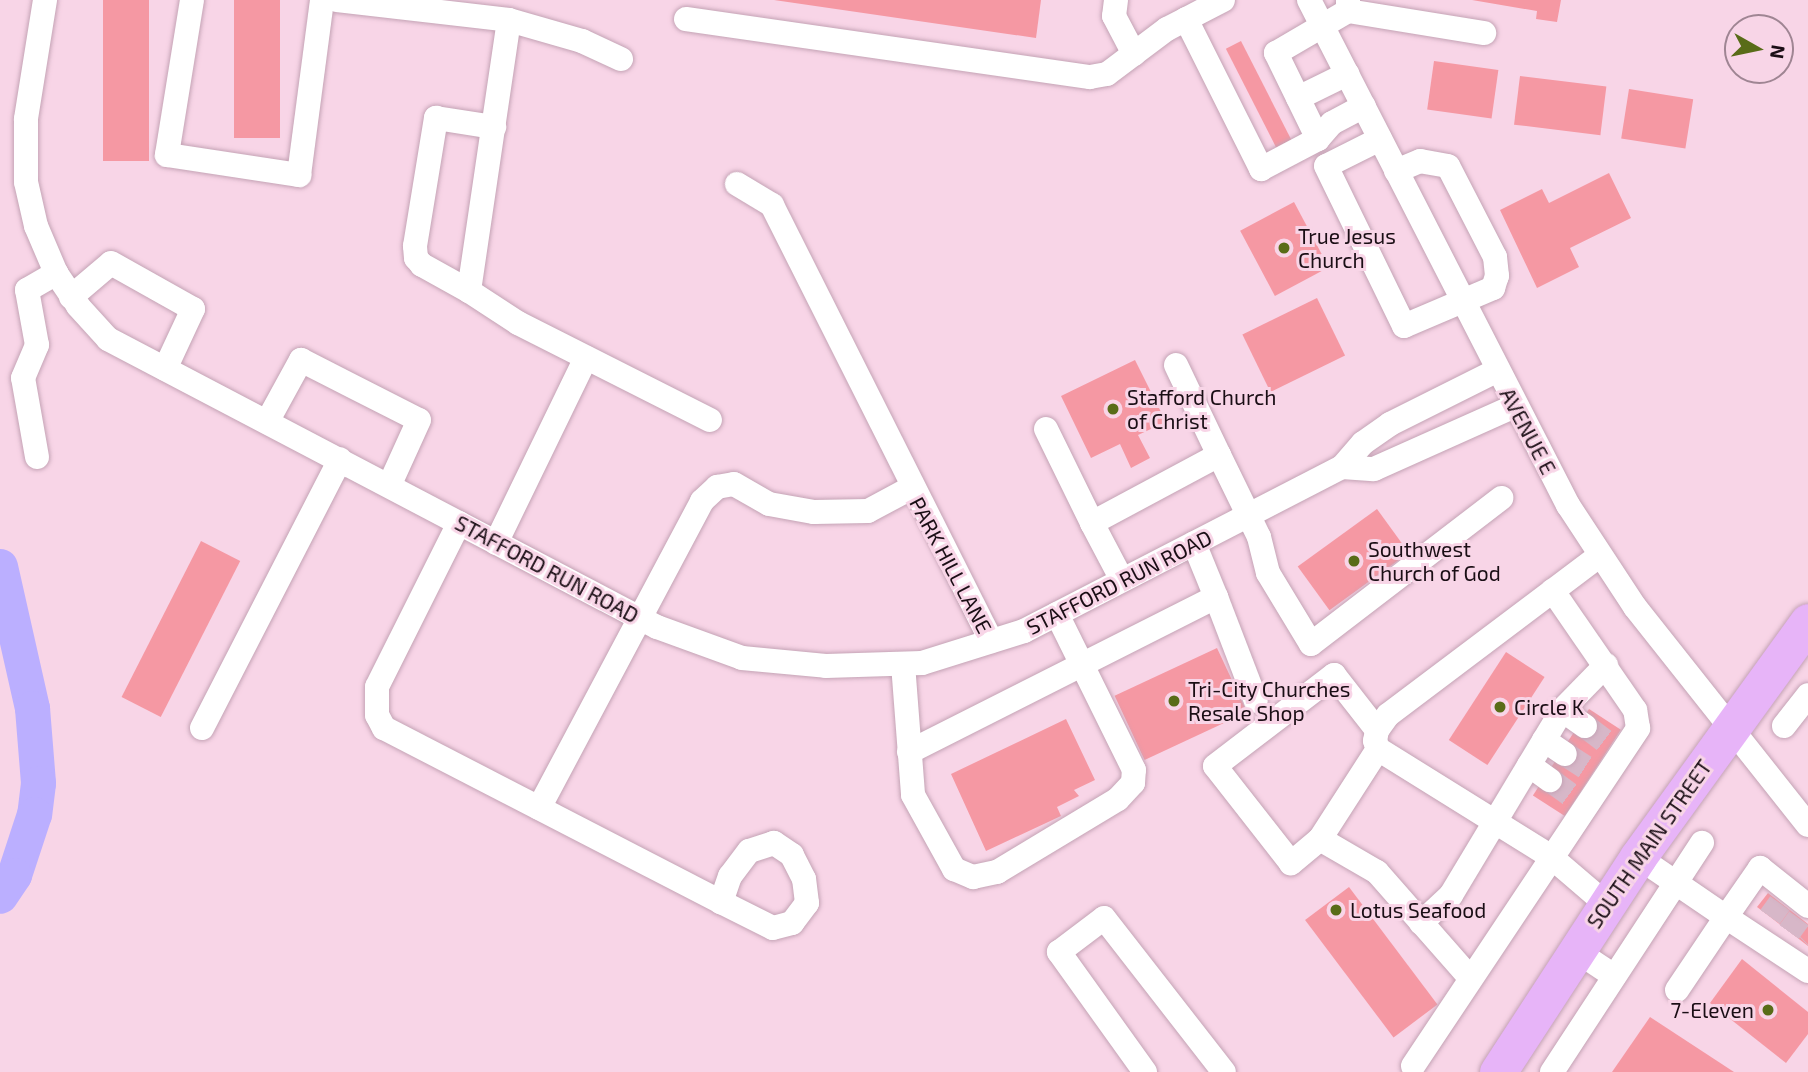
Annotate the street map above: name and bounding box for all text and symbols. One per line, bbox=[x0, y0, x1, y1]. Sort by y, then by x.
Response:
north arrow bbox=[1724, 14, 1794, 84]
text: N bbox=[1766, 43, 1791, 61]
place label: True Jesus Church bbox=[1298, 223, 1396, 273]
marker: True Jesus Church bbox=[1276, 240, 1292, 256]
place label: Stafford Church of Christ bbox=[1127, 384, 1277, 434]
street label: AVENUE E bbox=[1495, 384, 1561, 478]
marker: Stafford Church of Christ bbox=[1105, 401, 1121, 417]
street label: PARK HILL LANE bbox=[904, 492, 998, 638]
street label: STAFFORD RUN ROAD bbox=[451, 510, 643, 628]
street label: STAFFORD RUN ROAD bbox=[1022, 524, 1216, 640]
place label: Southwest Church of God bbox=[1368, 536, 1501, 586]
marker: Southwest Church of God bbox=[1346, 553, 1362, 569]
place label: Tri-City Churches Resale Shop bbox=[1188, 676, 1351, 726]
marker: Tri-City Churches Resale Shop bbox=[1166, 693, 1182, 709]
place label: Circle K bbox=[1514, 694, 1584, 720]
marker: Circle K bbox=[1492, 699, 1508, 715]
street label: SOUTH MAIN STREET bbox=[1581, 755, 1717, 933]
place label: Lotus Seafood bbox=[1350, 897, 1486, 923]
marker: Lotus Seafood bbox=[1328, 902, 1344, 918]
place label: 7-Eleven bbox=[1671, 997, 1754, 1023]
marker: 7-Eleven bbox=[1760, 1002, 1776, 1018]

